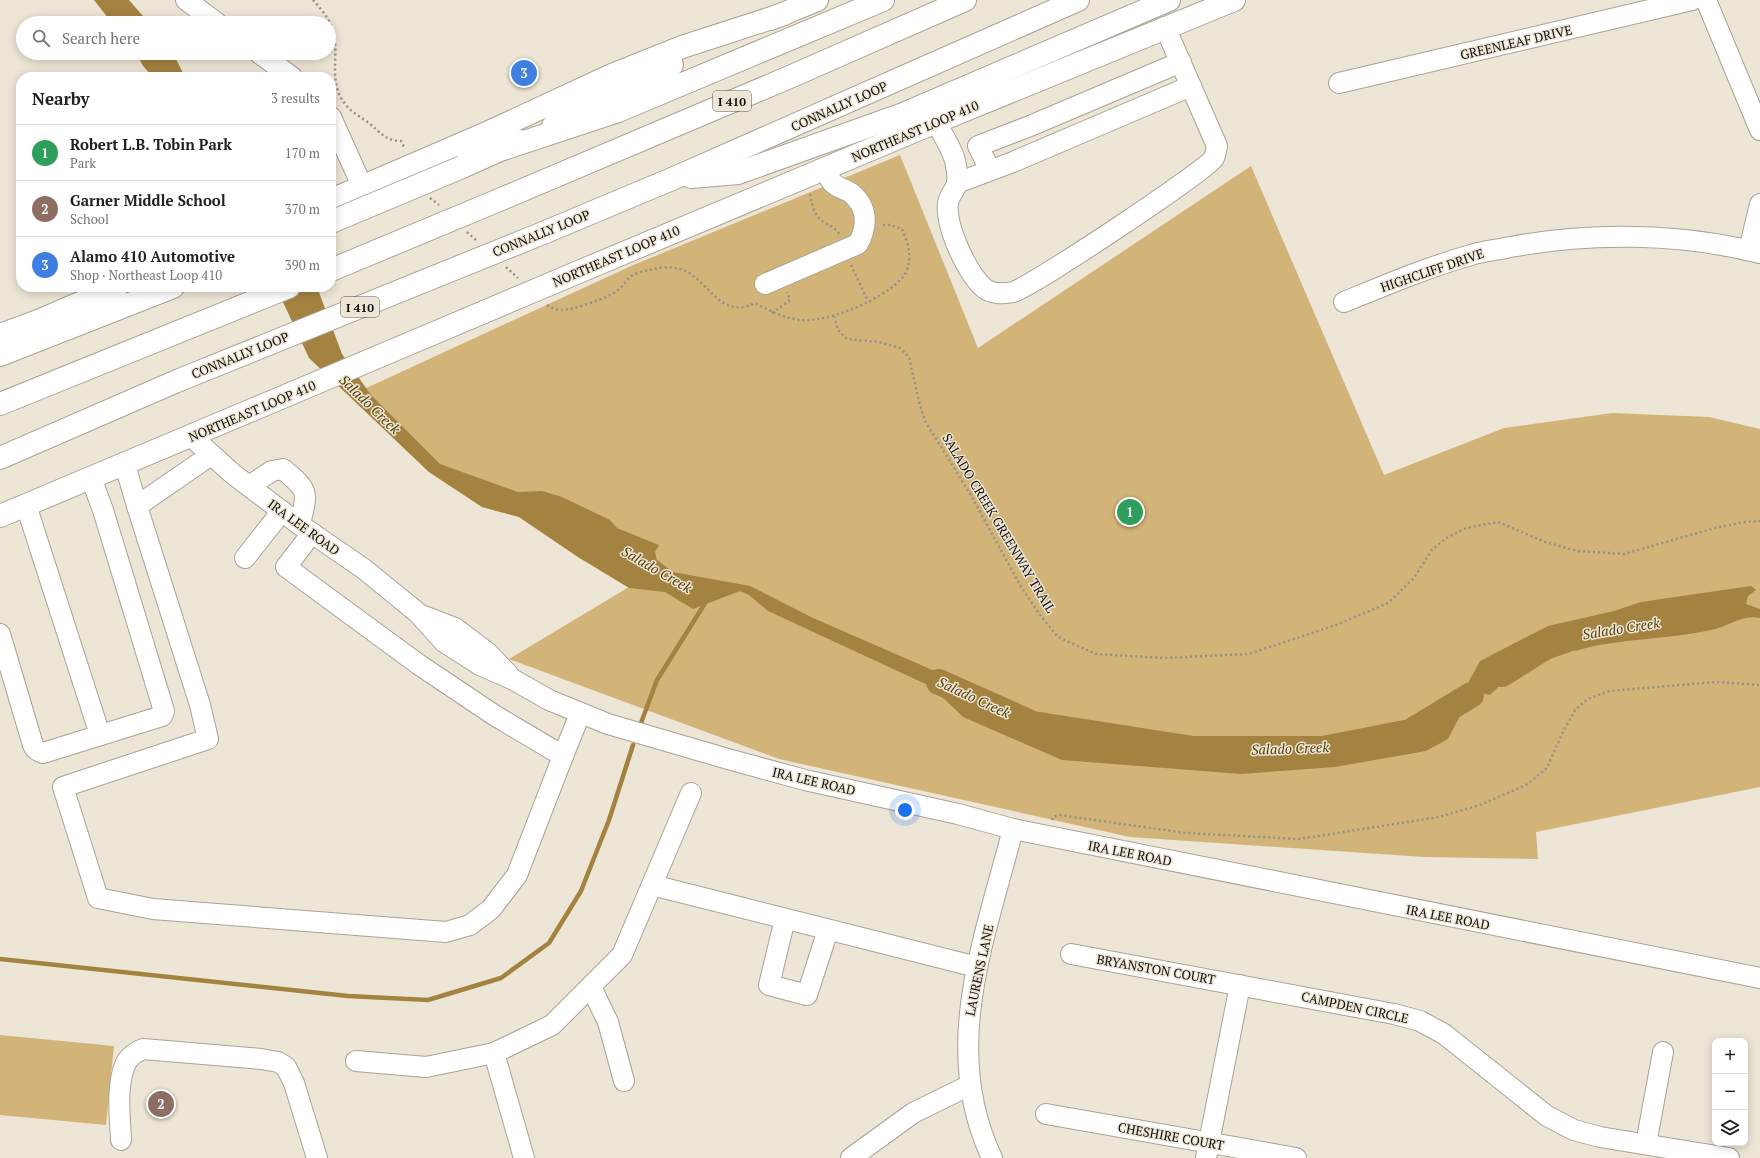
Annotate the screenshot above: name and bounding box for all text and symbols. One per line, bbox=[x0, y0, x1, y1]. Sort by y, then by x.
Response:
search box bbox=[16, 16, 336, 60]
street label: GREENLEAF DRIVE bbox=[1458, 20, 1574, 64]
icon: search bbox=[30, 27, 52, 49]
text: Search here bbox=[62, 28, 140, 48]
pin: 3 bbox=[511, 58, 537, 88]
street label: CONNALLY LOOP bbox=[788, 77, 890, 135]
text: Nearby bbox=[32, 87, 90, 110]
text: 3 results bbox=[271, 89, 320, 107]
road number: I 410 bbox=[713, 91, 751, 111]
street label: NORTHEAST LOOP 410 bbox=[849, 96, 981, 166]
text: Robert L.B. Tobin Park bbox=[70, 134, 232, 154]
text: 1 bbox=[41, 144, 49, 162]
text: 170 m bbox=[285, 144, 320, 162]
text: Park bbox=[70, 154, 96, 172]
text: Garner Middle School bbox=[70, 190, 226, 210]
text: 2 bbox=[41, 200, 49, 218]
text: 370 m bbox=[285, 200, 320, 218]
street label: CONNALLY LOOP bbox=[489, 205, 593, 261]
text: School bbox=[70, 210, 109, 228]
street label: NORTHEAST LOOP 410 bbox=[550, 221, 682, 291]
street label: HIGHCLIFF DRIVE bbox=[1378, 244, 1486, 296]
text: Alamo 410 Automotive bbox=[70, 246, 235, 266]
text: 3 bbox=[41, 256, 49, 274]
text: 390 m bbox=[285, 256, 320, 274]
text: Shop · Northeast Loop 410 bbox=[70, 266, 222, 284]
road number: I 410 bbox=[341, 297, 379, 317]
street label: CONNALLY LOOP bbox=[188, 327, 292, 383]
water label: Salado Creek bbox=[335, 370, 405, 438]
street label: NORTHEAST LOOP 410 bbox=[186, 376, 318, 446]
street label: SALADO CREEK GREENWAY TRAIL bbox=[938, 430, 1060, 616]
street label: IRA LEE ROAD bbox=[264, 495, 344, 559]
pin: 1 bbox=[1117, 497, 1143, 527]
water label: Salado Creek bbox=[618, 541, 696, 597]
water label: Salado Creek bbox=[1581, 612, 1661, 643]
water label: Salado Creek bbox=[935, 672, 1014, 722]
water label: Salado Creek bbox=[1251, 737, 1330, 759]
street label: IRA LEE ROAD bbox=[771, 763, 857, 799]
your location bbox=[895, 800, 915, 820]
street label: IRA LEE ROAD bbox=[1087, 836, 1173, 870]
street label: IRA LEE ROAD bbox=[1405, 900, 1491, 934]
street label: LAURENS LANE bbox=[960, 922, 998, 1018]
street label: BRYANSTON COURT bbox=[1095, 950, 1217, 988]
street label: CAMPDEN CIRCLE bbox=[1300, 987, 1410, 1027]
map controls bbox=[1712, 1038, 1748, 1146]
button: + bbox=[1712, 1038, 1748, 1074]
button: − bbox=[1712, 1074, 1748, 1110]
pin: 2 bbox=[148, 1089, 174, 1119]
button: layers bbox=[1712, 1110, 1748, 1146]
street label: CHESHIRE COURT bbox=[1116, 1118, 1226, 1154]

